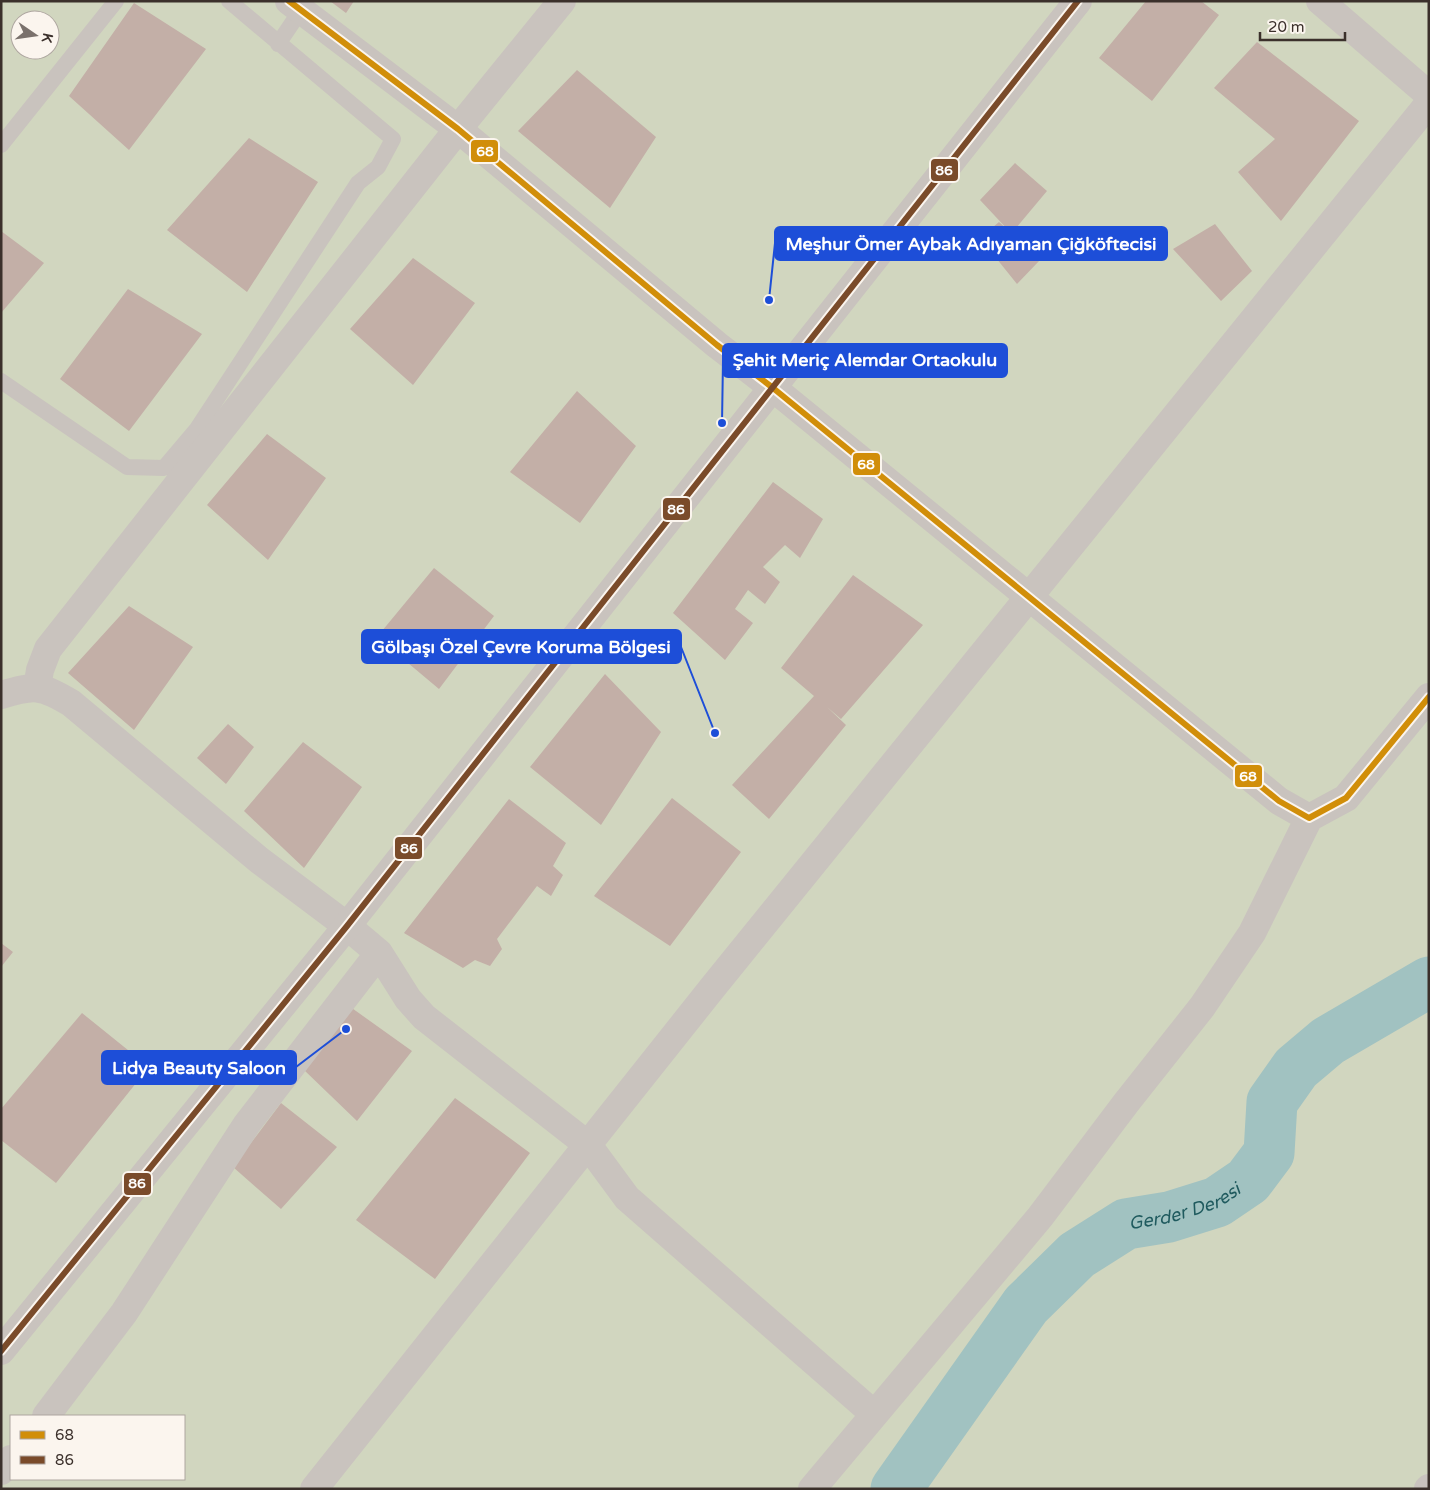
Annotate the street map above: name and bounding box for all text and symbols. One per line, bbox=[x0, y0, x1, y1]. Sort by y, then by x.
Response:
north arrow bbox=[10, 10, 60, 60]
scale bar bbox=[1260, 10, 1345, 42]
text: 20 m bbox=[1268, 18, 1305, 36]
text: K bbox=[38, 31, 57, 45]
line badge: 68 bbox=[470, 139, 499, 163]
text: 68 bbox=[476, 143, 494, 160]
line badge: 86 bbox=[930, 158, 959, 182]
text: 86 bbox=[935, 162, 953, 179]
callout: Meşhur Ömer Aybak Adıyaman Çiğköftecisi bbox=[775, 227, 1167, 260]
text: Meşhur Ömer Aybak Adıyaman Çiğköftecisi bbox=[785, 233, 1157, 255]
callout: Şehit Meriç Alemdar Ortaokulu bbox=[723, 344, 1007, 377]
text: Şehit Meriç Alemdar Ortaokulu bbox=[733, 349, 997, 371]
line badge: 68 bbox=[852, 452, 881, 476]
text: 68 bbox=[857, 456, 875, 473]
line badge: 86 bbox=[662, 497, 691, 521]
text: 86 bbox=[667, 501, 685, 518]
callout: Gölbaşı Özel Çevre Koruma Bölgesi bbox=[362, 630, 681, 663]
text: Gölbaşı Özel Çevre Koruma Bölgesi bbox=[371, 636, 671, 658]
line badge: 68 bbox=[1234, 764, 1263, 788]
text: 68 bbox=[1239, 768, 1257, 785]
line badge: 86 bbox=[394, 836, 423, 860]
text: 86 bbox=[400, 840, 418, 857]
callout: Lidya Beauty Saloon bbox=[102, 1051, 296, 1084]
text: Lidya Beauty Saloon bbox=[112, 1057, 286, 1079]
line badge: 86 bbox=[123, 1172, 152, 1196]
text: 86 bbox=[128, 1175, 146, 1192]
water label: Gerder Deresi bbox=[1127, 1177, 1247, 1234]
legend bbox=[10, 1415, 185, 1480]
text: 68 bbox=[55, 1426, 74, 1444]
text: 86 bbox=[55, 1451, 74, 1469]

